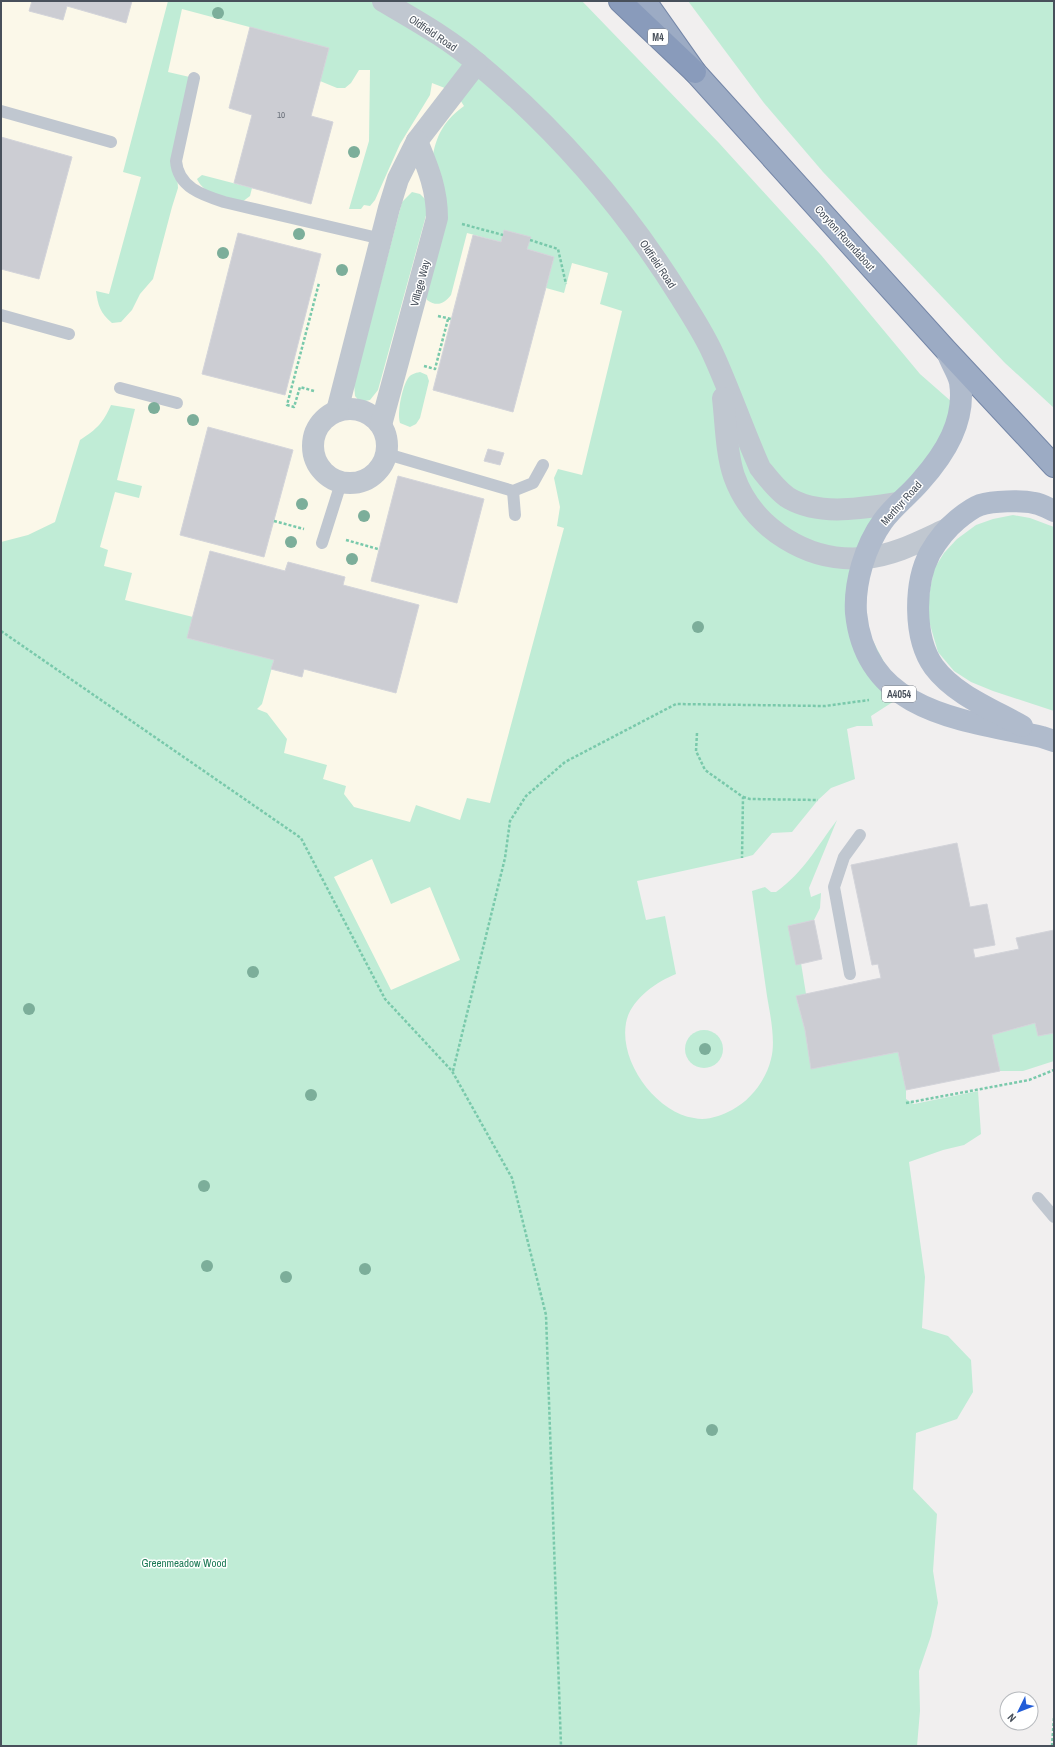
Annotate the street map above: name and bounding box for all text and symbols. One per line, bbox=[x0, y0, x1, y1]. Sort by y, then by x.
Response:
street label: Oldfield Road bbox=[406, 12, 460, 54]
road number: M4 bbox=[648, 29, 668, 45]
house number: 10 bbox=[277, 109, 285, 121]
street label: Coryton Roundabout bbox=[812, 202, 878, 274]
street label: Oldfield Road bbox=[637, 237, 679, 291]
street label: Village Way bbox=[407, 258, 433, 308]
street label: Merthyr Road bbox=[878, 478, 924, 528]
road number: A4054 bbox=[882, 686, 916, 702]
park label: Greenmeadow Wood bbox=[141, 1556, 227, 1570]
north arrow bbox=[999, 1691, 1039, 1731]
text: N bbox=[1004, 1711, 1019, 1725]

